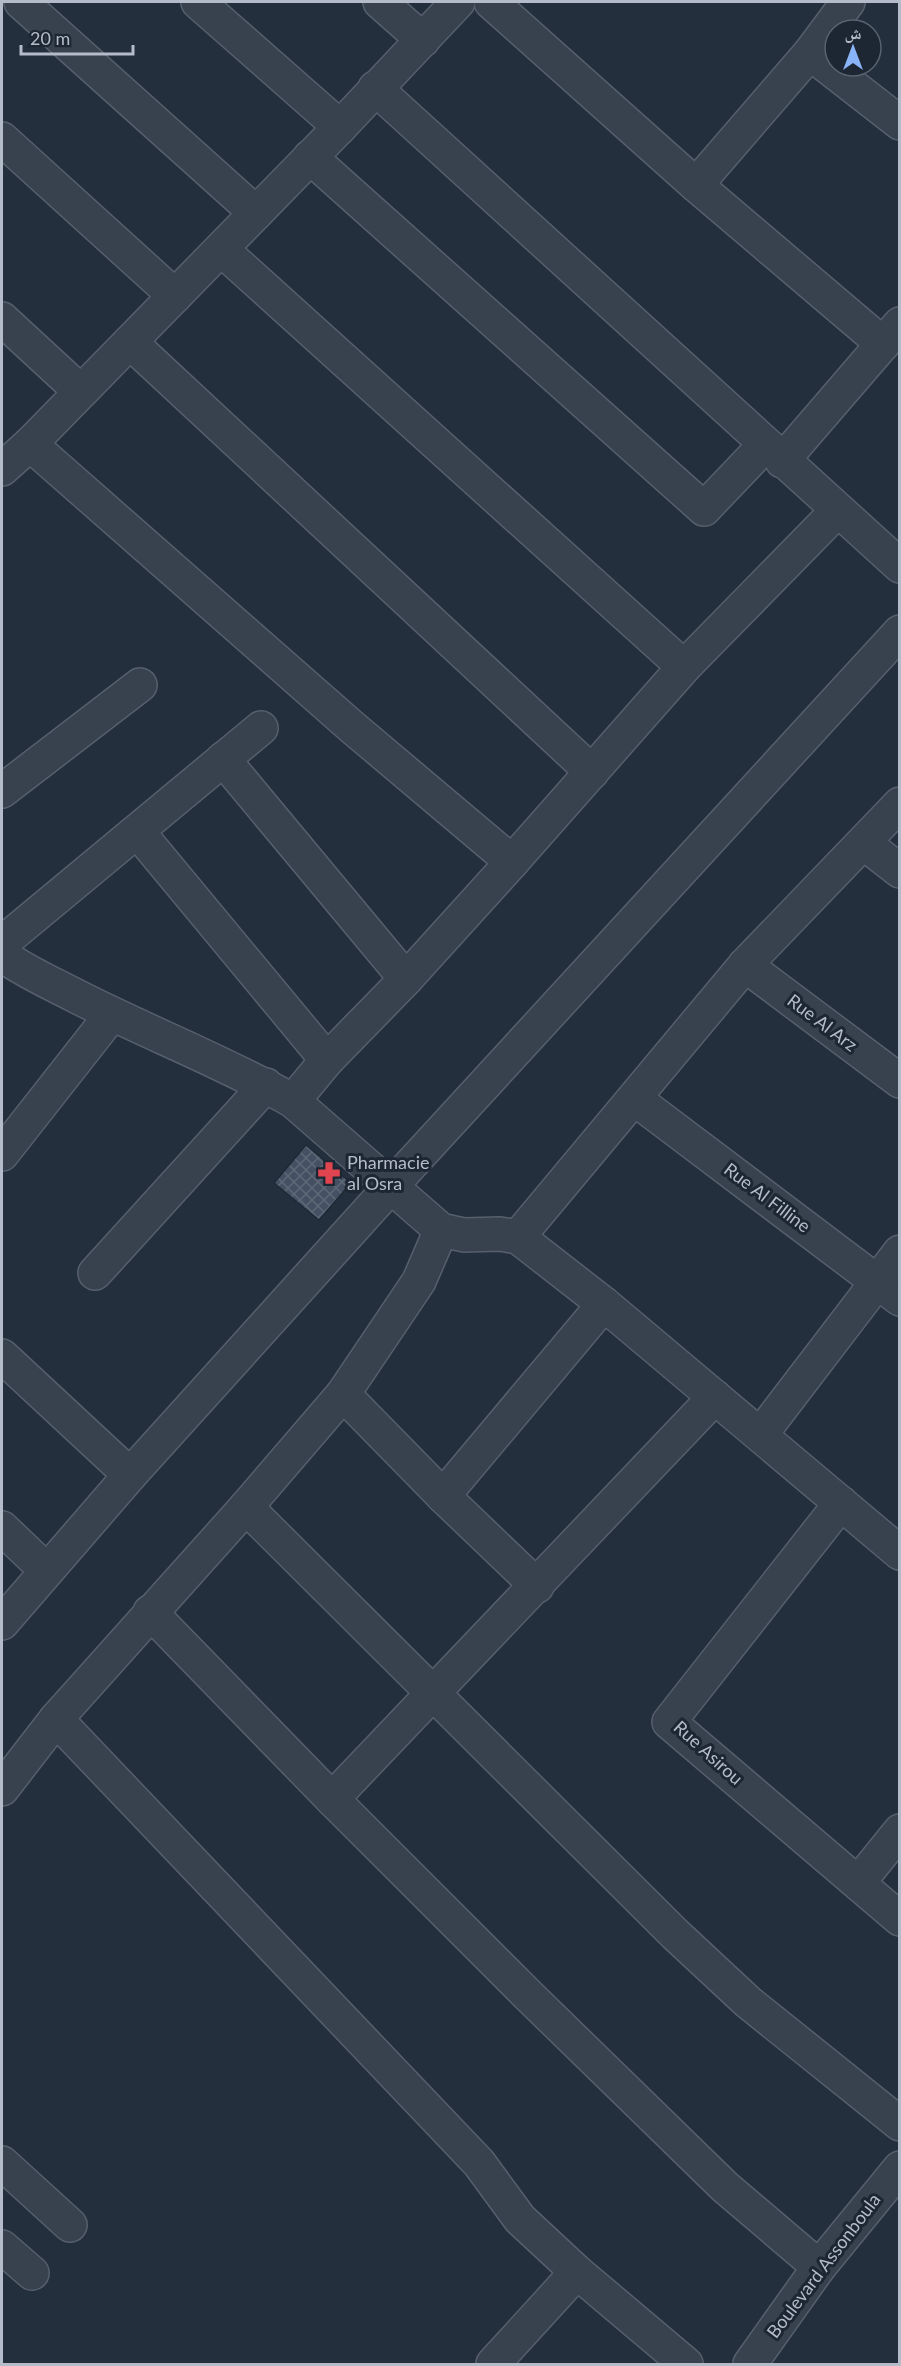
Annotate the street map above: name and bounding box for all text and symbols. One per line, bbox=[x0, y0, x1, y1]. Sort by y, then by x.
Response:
scale bar bbox=[21, 18, 134, 56]
north arrow bbox=[823, 18, 883, 78]
text: ش bbox=[845, 23, 862, 43]
text: 20 m bbox=[30, 27, 70, 49]
street label: Rue Al Arz bbox=[783, 989, 862, 1056]
place label: Pharmacie al Osra bbox=[347, 1151, 429, 1194]
street label: Rue Al Filline bbox=[720, 1158, 815, 1237]
pharmacy icon: Pharmacie al Osra bbox=[316, 1160, 342, 1186]
street label: Rue Asirou bbox=[670, 1716, 748, 1789]
street label: Boulevard Assonboula bbox=[762, 2189, 885, 2342]

